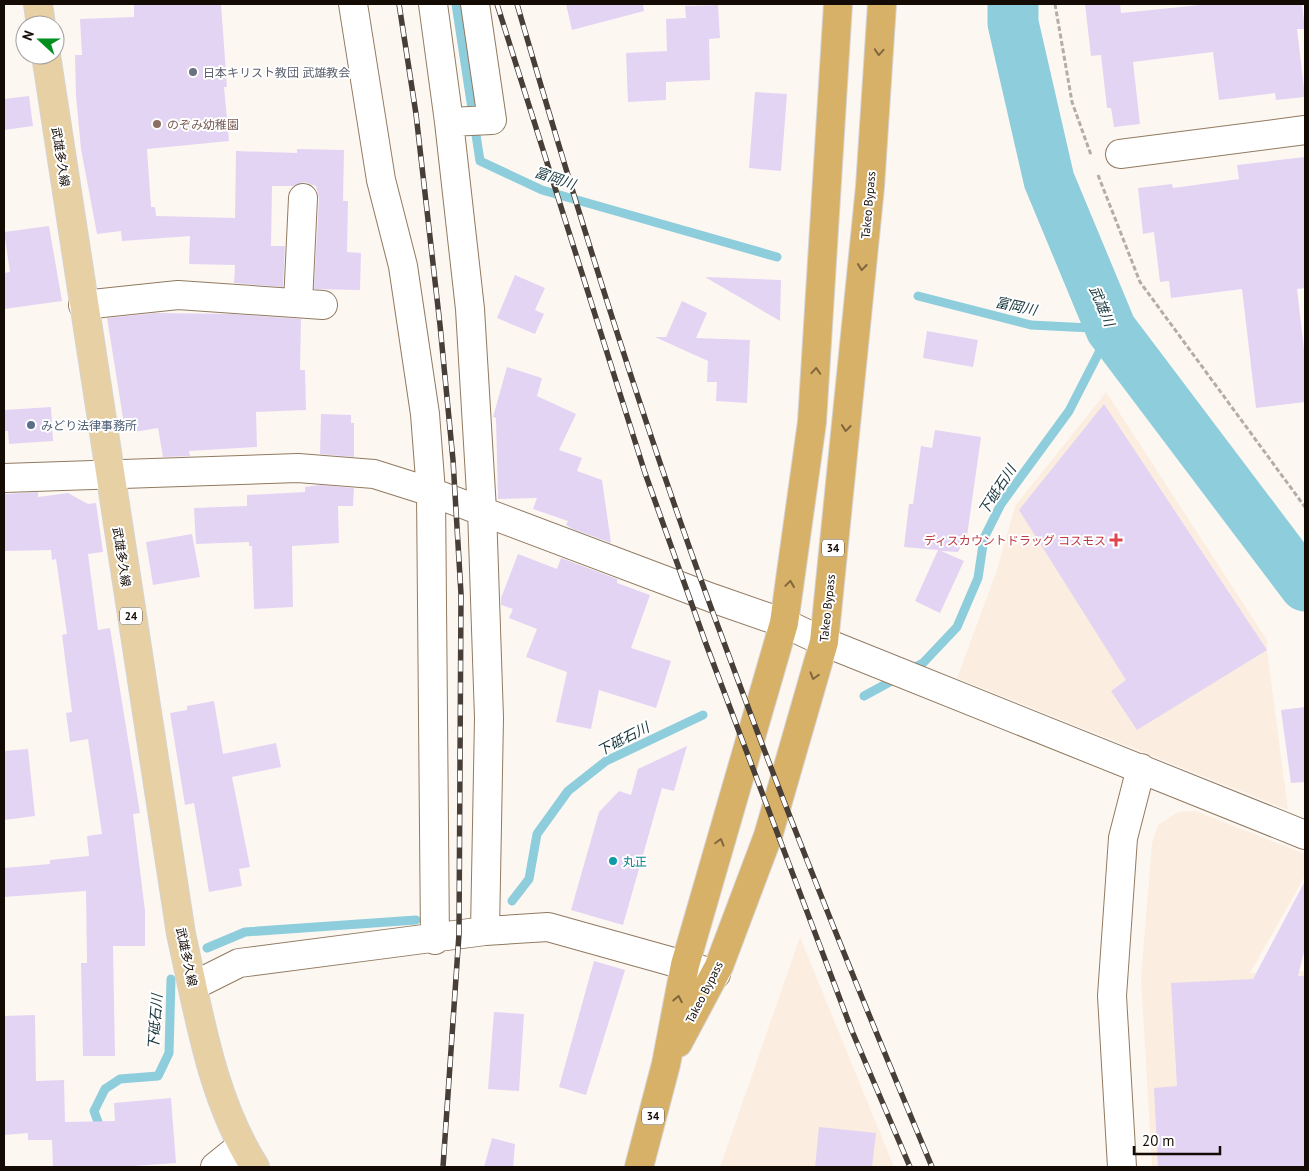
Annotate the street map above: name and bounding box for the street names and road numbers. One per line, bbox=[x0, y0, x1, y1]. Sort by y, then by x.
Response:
street label: 武雄多久線 bbox=[49, 126, 73, 188]
street label: Takeo Bypass bbox=[858, 171, 878, 239]
street label: 武雄多久線 bbox=[110, 526, 134, 588]
road number: 34 bbox=[822, 540, 844, 556]
street label: Takeo Bypass bbox=[816, 574, 838, 642]
road number: 24 bbox=[120, 608, 142, 624]
street label: 武雄多久線 bbox=[173, 926, 201, 988]
street label: Takeo Bypass bbox=[682, 958, 726, 1026]
road number: 34 bbox=[642, 1108, 664, 1124]

